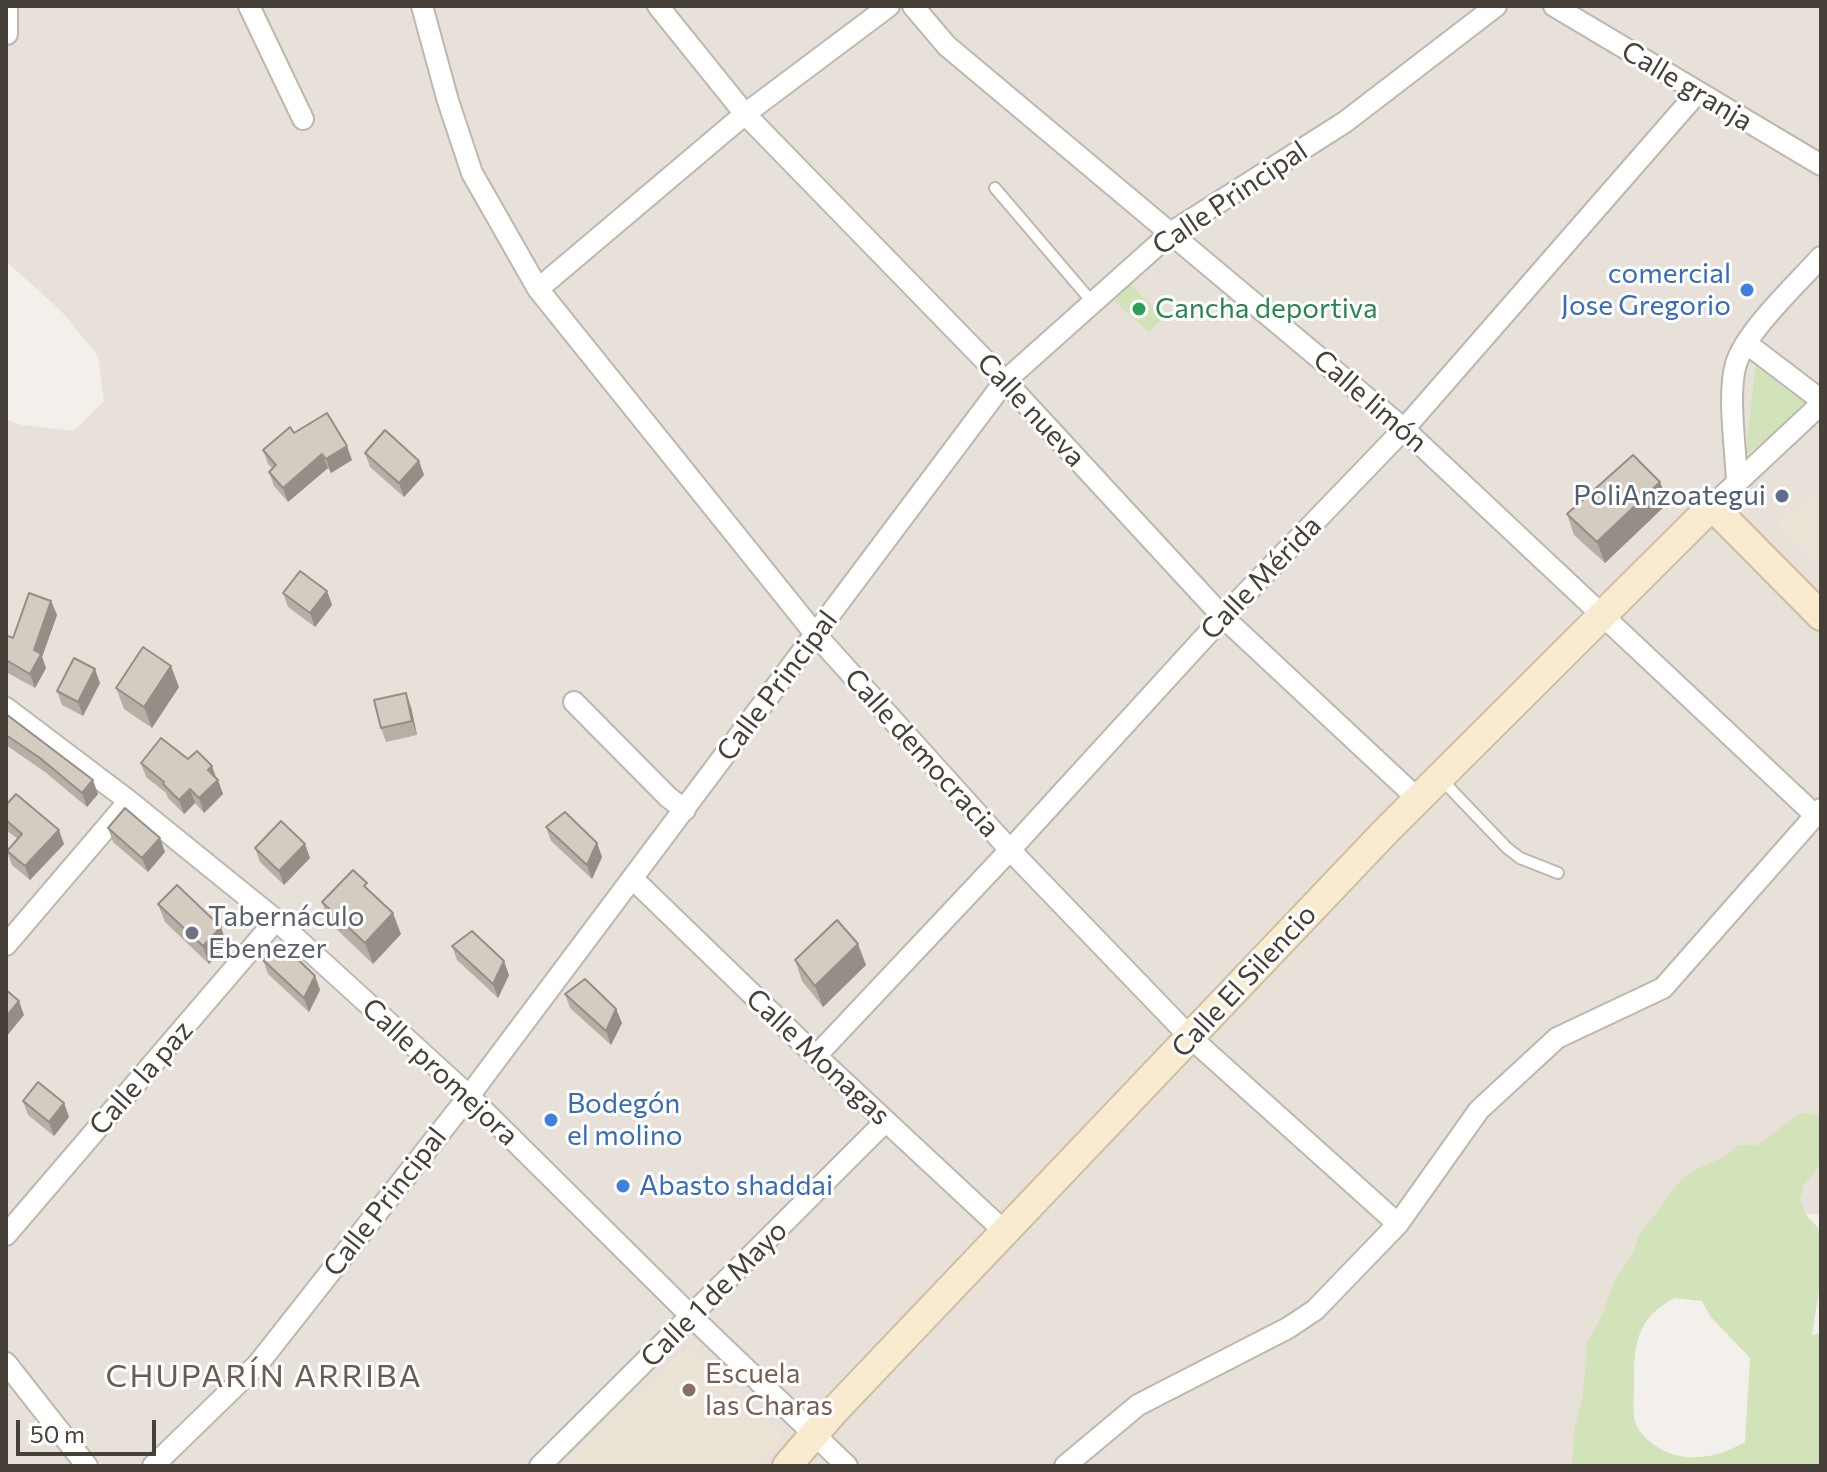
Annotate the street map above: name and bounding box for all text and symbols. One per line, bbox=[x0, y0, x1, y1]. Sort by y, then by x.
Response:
street label: Calle granja bbox=[1615, 34, 1759, 138]
street label: Calle Principal bbox=[1146, 134, 1314, 262]
place label: comercial Jose Gregorio bbox=[1561, 257, 1731, 323]
marker: comercial Jose Gregorio bbox=[1738, 281, 1756, 299]
place label: Cancha deportiva bbox=[1155, 292, 1378, 326]
marker: Cancha deportiva bbox=[1130, 300, 1148, 318]
street label: Calle limón bbox=[1306, 342, 1434, 460]
street label: Calle nueva bbox=[970, 346, 1092, 474]
place label: PoliAnzoategui bbox=[1573, 479, 1766, 513]
marker: PoliAnzoategui bbox=[1773, 487, 1791, 505]
street label: Calle Mérida bbox=[1194, 509, 1328, 647]
street label: Calle Principal bbox=[710, 604, 844, 768]
street label: Calle democracia bbox=[837, 662, 1007, 844]
street label: Calle El Silencio bbox=[1165, 898, 1323, 1064]
place label: Tabernáculo Ebenezer bbox=[208, 900, 365, 966]
marker: Tabernáculo Ebenezer bbox=[183, 924, 201, 942]
street label: Calle Monagas bbox=[739, 982, 897, 1132]
street label: Calle promejora bbox=[355, 991, 525, 1153]
street label: Calle la paz bbox=[82, 1014, 200, 1142]
place label: Bodegón el molino bbox=[567, 1087, 682, 1153]
marker: Bodegón el molino bbox=[542, 1111, 560, 1129]
street label: Calle Principal bbox=[316, 1121, 454, 1283]
place label: Abasto shaddai bbox=[639, 1169, 833, 1203]
marker: Abasto shaddai bbox=[614, 1177, 632, 1195]
street label: Calle 1 de Mayo bbox=[634, 1214, 794, 1374]
district label: CHUPARÍN ARRIBA bbox=[106, 1357, 422, 1395]
place label: Escuela las Charas bbox=[705, 1357, 833, 1423]
marker: Escuela las Charas bbox=[680, 1381, 698, 1399]
scale bar bbox=[20, 1404, 160, 1454]
text: 50 m bbox=[30, 1419, 85, 1448]

